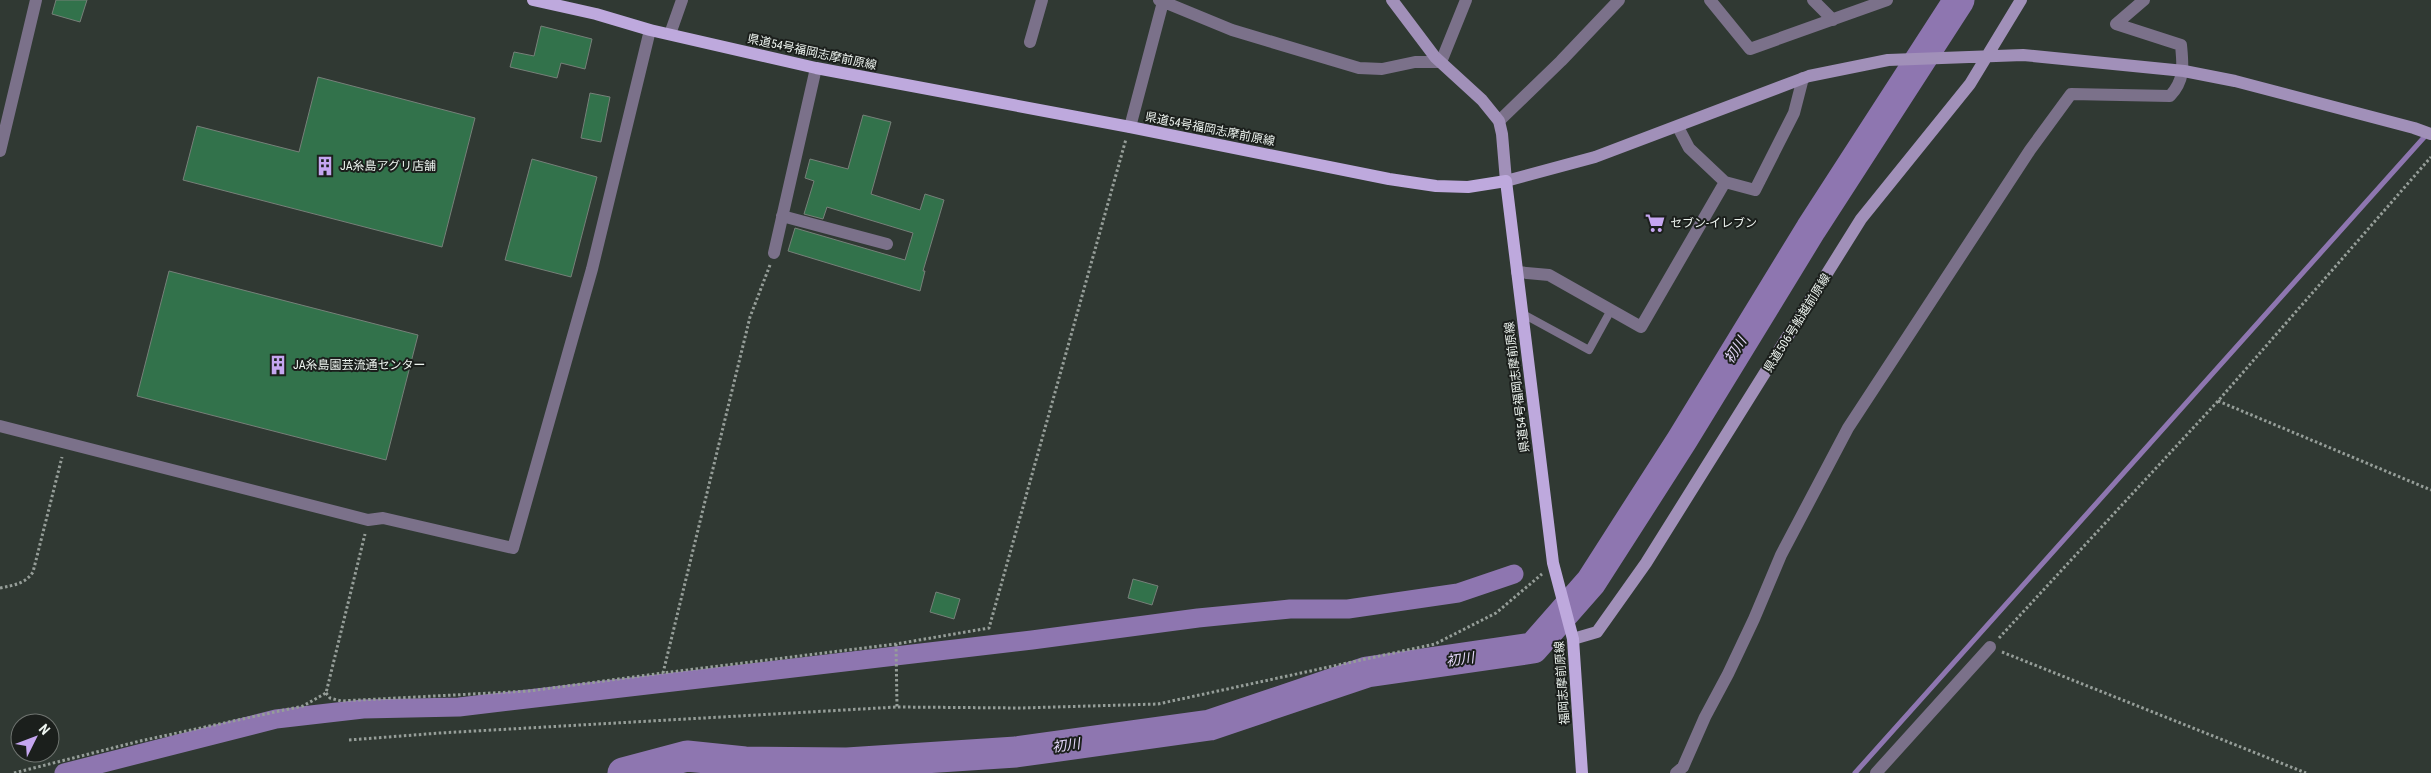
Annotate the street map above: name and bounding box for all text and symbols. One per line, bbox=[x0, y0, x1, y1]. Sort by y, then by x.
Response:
street label: 県道54号福岡志摩前原線 bbox=[746, 31, 878, 73]
street label: 県道54号福岡志摩前原線 bbox=[1144, 110, 1276, 148]
building icon: JA糸島アグリ店舗 bbox=[314, 155, 336, 177]
place label: JA糸島アグリ店舗 bbox=[340, 159, 436, 173]
supermarket icon: セブン-イレブン bbox=[1644, 212, 1666, 234]
place label: セブン-イレブン bbox=[1670, 216, 1757, 230]
street label: 県道506号船越前原線 bbox=[1761, 271, 1833, 375]
street label: 県道54号福岡志摩前原線 bbox=[1502, 321, 1532, 453]
water label: 初川 bbox=[1721, 332, 1750, 366]
building icon: JA糸島園芸流通センター bbox=[267, 354, 289, 376]
place label: JA糸島園芸流通センター bbox=[293, 358, 426, 372]
street label: 福岡志摩前原線 bbox=[1552, 641, 1572, 725]
water label: 初川 bbox=[1445, 649, 1477, 669]
north arrow bbox=[10, 713, 60, 763]
text: N bbox=[36, 721, 53, 738]
water label: 初川 bbox=[1051, 735, 1083, 755]

